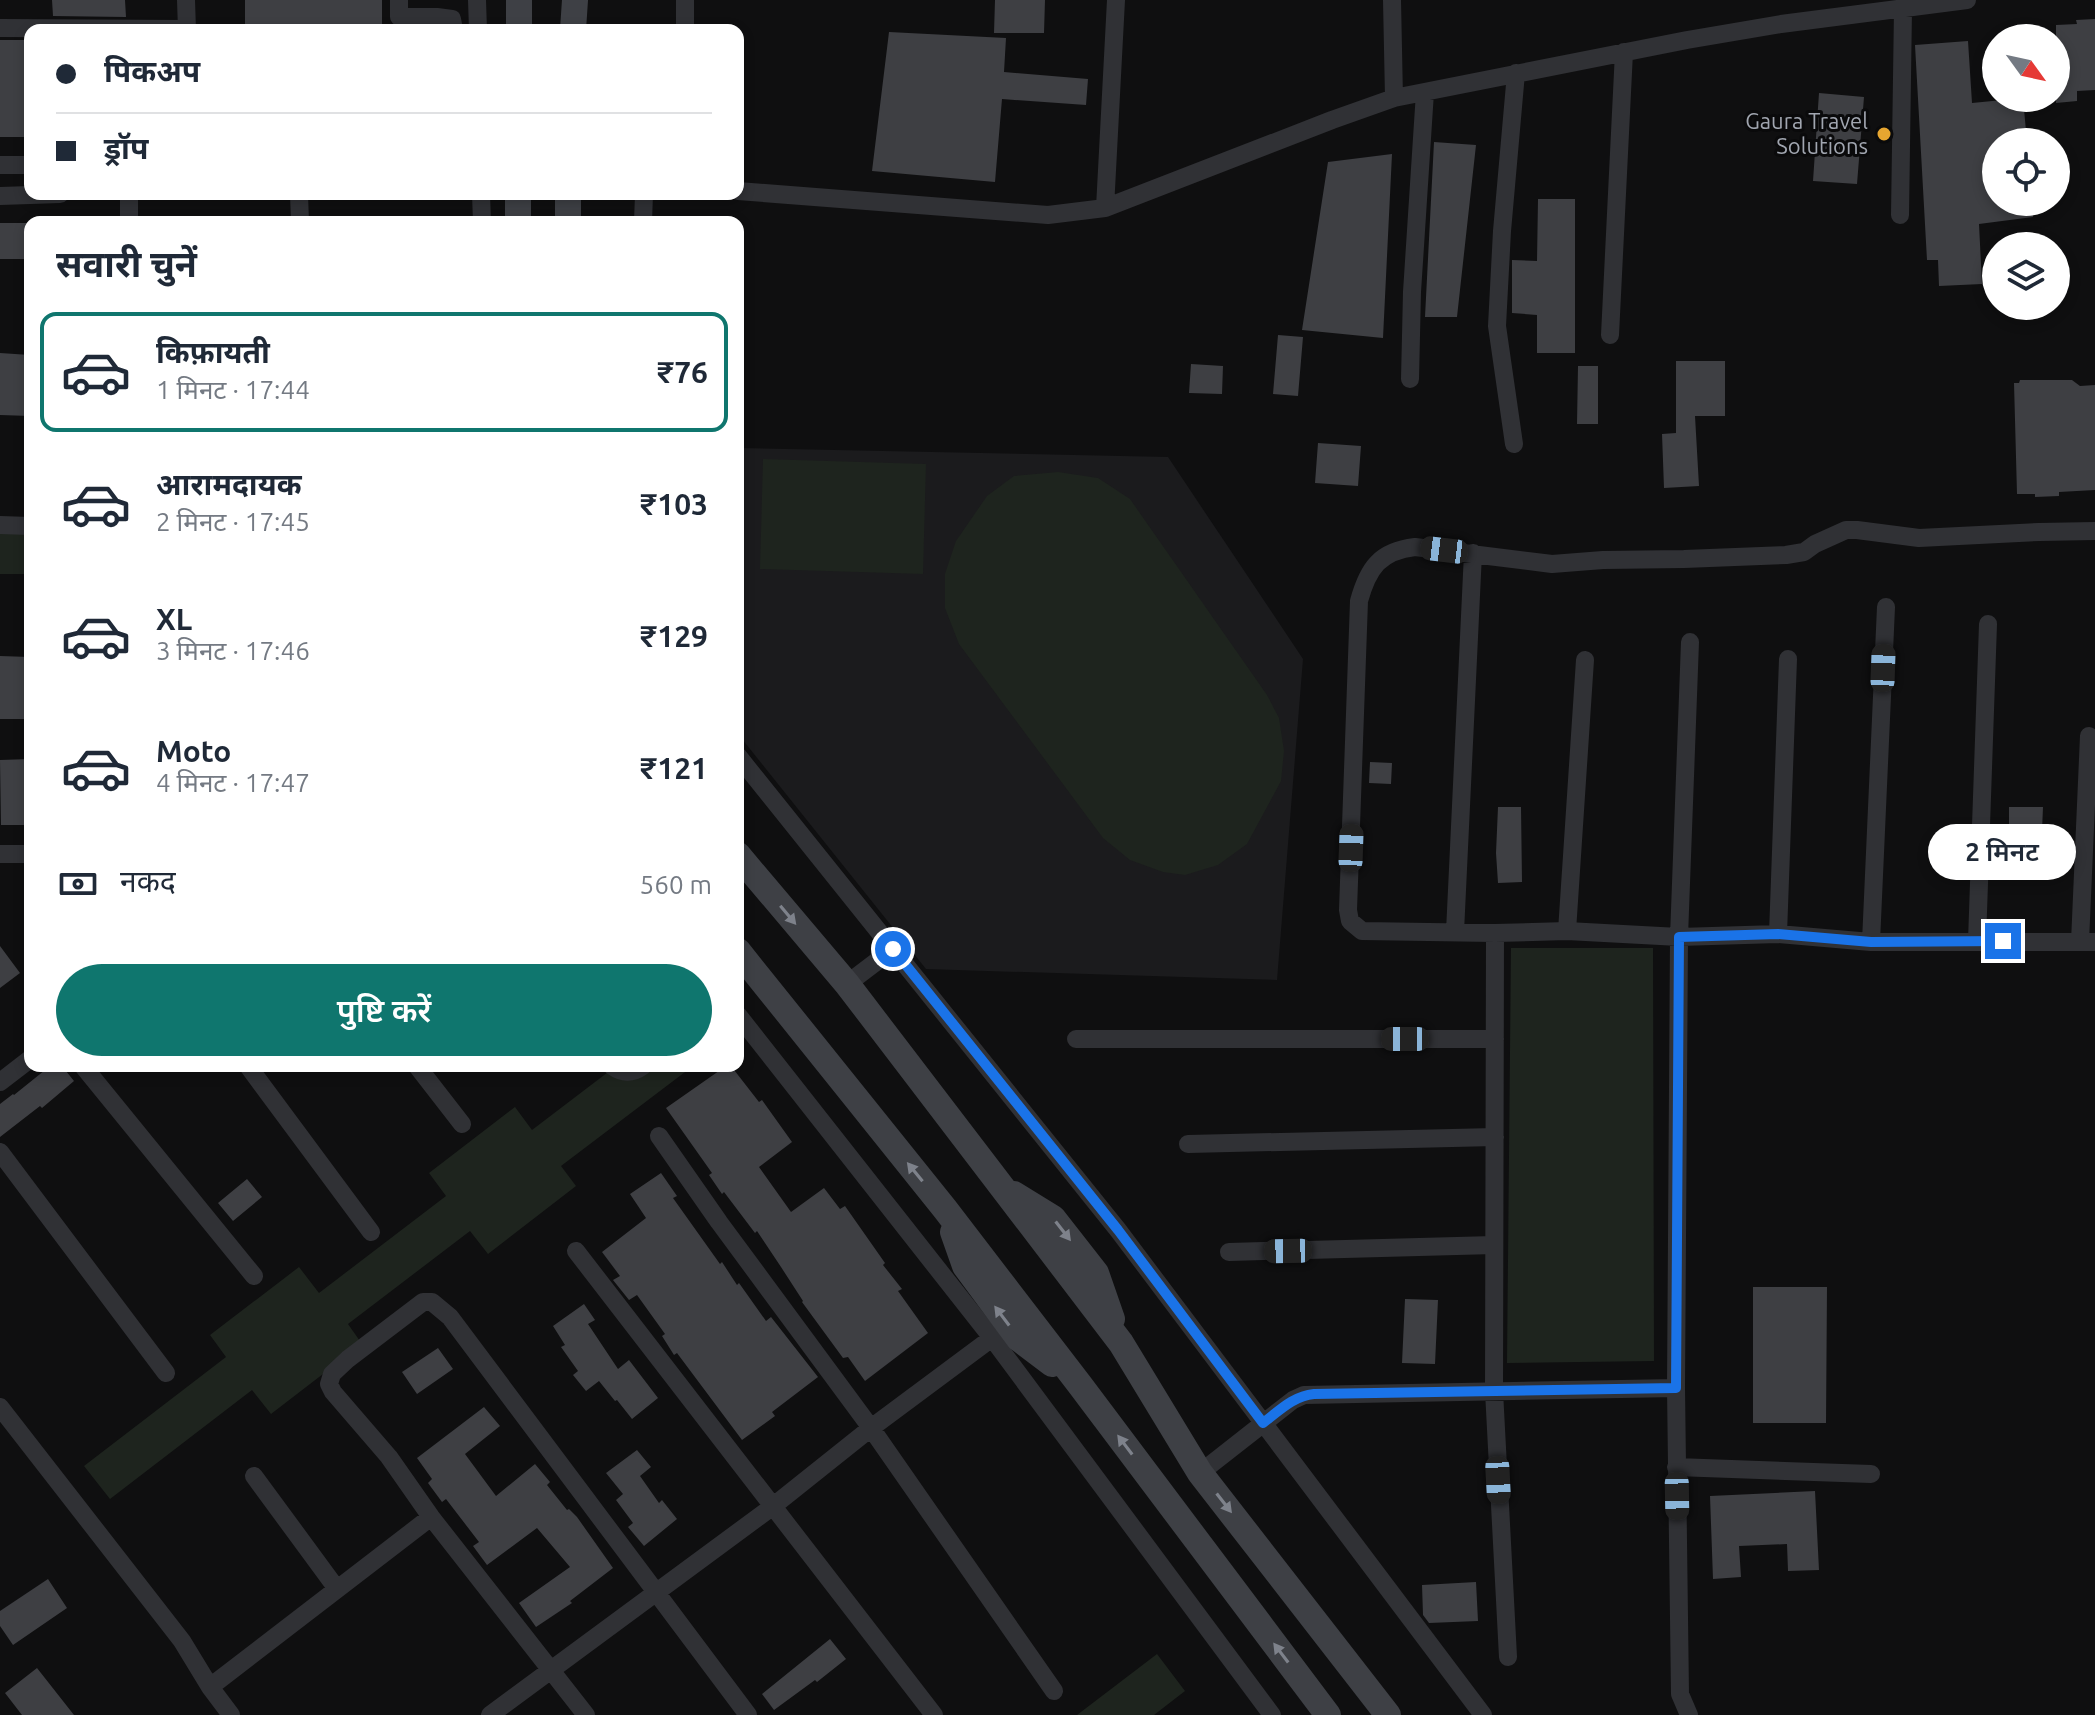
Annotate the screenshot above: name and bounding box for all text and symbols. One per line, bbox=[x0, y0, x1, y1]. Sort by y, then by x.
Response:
north arrow bbox=[1982, 24, 2070, 112]
map controls bbox=[1982, 24, 2070, 320]
text: पिकअप bbox=[104, 54, 200, 88]
place label: Gaura Travel Solutions bbox=[1745, 108, 1868, 158]
marker: Gaura Travel Solutions bbox=[1875, 125, 1893, 143]
button: locate bbox=[1982, 128, 2070, 216]
text: ड्रॉप bbox=[104, 131, 148, 165]
button: layers bbox=[1982, 232, 2070, 320]
text: सवारी चुनें bbox=[56, 243, 197, 284]
text: किफ़ायती bbox=[156, 335, 270, 369]
icon: car bbox=[60, 336, 132, 408]
text: ₹76 bbox=[657, 355, 708, 389]
text: 1 मिनट · 17:44 bbox=[156, 375, 310, 404]
text: आरामदायक bbox=[156, 467, 302, 501]
icon: car bbox=[60, 468, 132, 540]
text: ₹103 bbox=[640, 487, 708, 521]
text: 2 मिनट · 17:45 bbox=[156, 507, 310, 536]
car bbox=[1419, 535, 1469, 565]
icon: car bbox=[60, 600, 132, 672]
text: XL bbox=[156, 602, 192, 636]
text: ₹129 bbox=[640, 619, 708, 653]
text: 3 मिनट · 17:46 bbox=[156, 636, 310, 665]
car bbox=[1870, 644, 1896, 692]
icon: car bbox=[60, 732, 132, 804]
text: Moto bbox=[156, 734, 231, 768]
text: ₹121 bbox=[640, 751, 708, 785]
text: 4 मिनट · 17:47 bbox=[156, 768, 310, 797]
car bbox=[1338, 824, 1364, 872]
callout: 2 मिनट bbox=[1929, 825, 2077, 881]
text: 2 मिनट bbox=[1965, 837, 2039, 866]
icon: cash bbox=[56, 862, 100, 906]
text: नकद bbox=[120, 864, 176, 898]
text: 560 m bbox=[640, 870, 712, 899]
one-way arrow bbox=[779, 904, 796, 924]
route end bbox=[1985, 923, 2021, 959]
route start bbox=[875, 931, 911, 967]
button: पुष्टि करें bbox=[56, 964, 712, 1056]
car bbox=[1381, 1027, 1429, 1051]
one-way arrow bbox=[907, 1162, 924, 1182]
one-way arrow bbox=[1054, 1221, 1071, 1241]
car bbox=[1264, 1239, 1312, 1263]
one-way arrow bbox=[994, 1305, 1010, 1326]
one-way arrow bbox=[1117, 1434, 1133, 1455]
car bbox=[1485, 1455, 1511, 1505]
car bbox=[1665, 1472, 1689, 1520]
one-way arrow bbox=[1215, 1493, 1231, 1513]
one-way arrow bbox=[1273, 1642, 1289, 1663]

